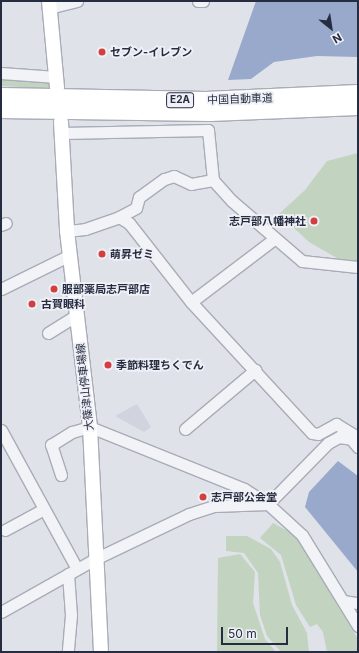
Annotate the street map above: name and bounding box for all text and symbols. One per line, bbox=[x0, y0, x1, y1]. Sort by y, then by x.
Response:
north arrow bbox=[311, 8, 351, 48]
text: N bbox=[330, 30, 344, 47]
place label: セブン-イレブン bbox=[110, 45, 192, 59]
marker: セブン-イレブン bbox=[97, 47, 107, 57]
street label: 中国自動車道 bbox=[207, 91, 273, 107]
road number: E2A bbox=[166, 92, 194, 108]
place label: 志戸部八幡神社 bbox=[229, 214, 306, 228]
marker: 志戸部八幡神社 bbox=[309, 216, 319, 226]
place label: 萌昇ゼミ bbox=[110, 247, 154, 261]
marker: 萌昇ゼミ bbox=[97, 249, 107, 259]
place label: 服部薬局志戸部店 bbox=[62, 282, 150, 296]
marker: 服部薬局志戸部店 bbox=[49, 284, 59, 294]
place label: 古賀眼科 bbox=[41, 297, 85, 311]
marker: 古賀眼科 bbox=[26, 298, 38, 310]
street label: 大篠津山停車場線 bbox=[74, 343, 96, 431]
place label: 季節料理ちくでん bbox=[116, 358, 204, 372]
marker: 季節料理ちくでん bbox=[103, 360, 113, 370]
place label: 志戸部公会堂 bbox=[211, 490, 277, 504]
marker: 志戸部公会堂 bbox=[198, 492, 208, 502]
scale bar bbox=[223, 619, 290, 645]
text: 50 m bbox=[228, 626, 257, 641]

